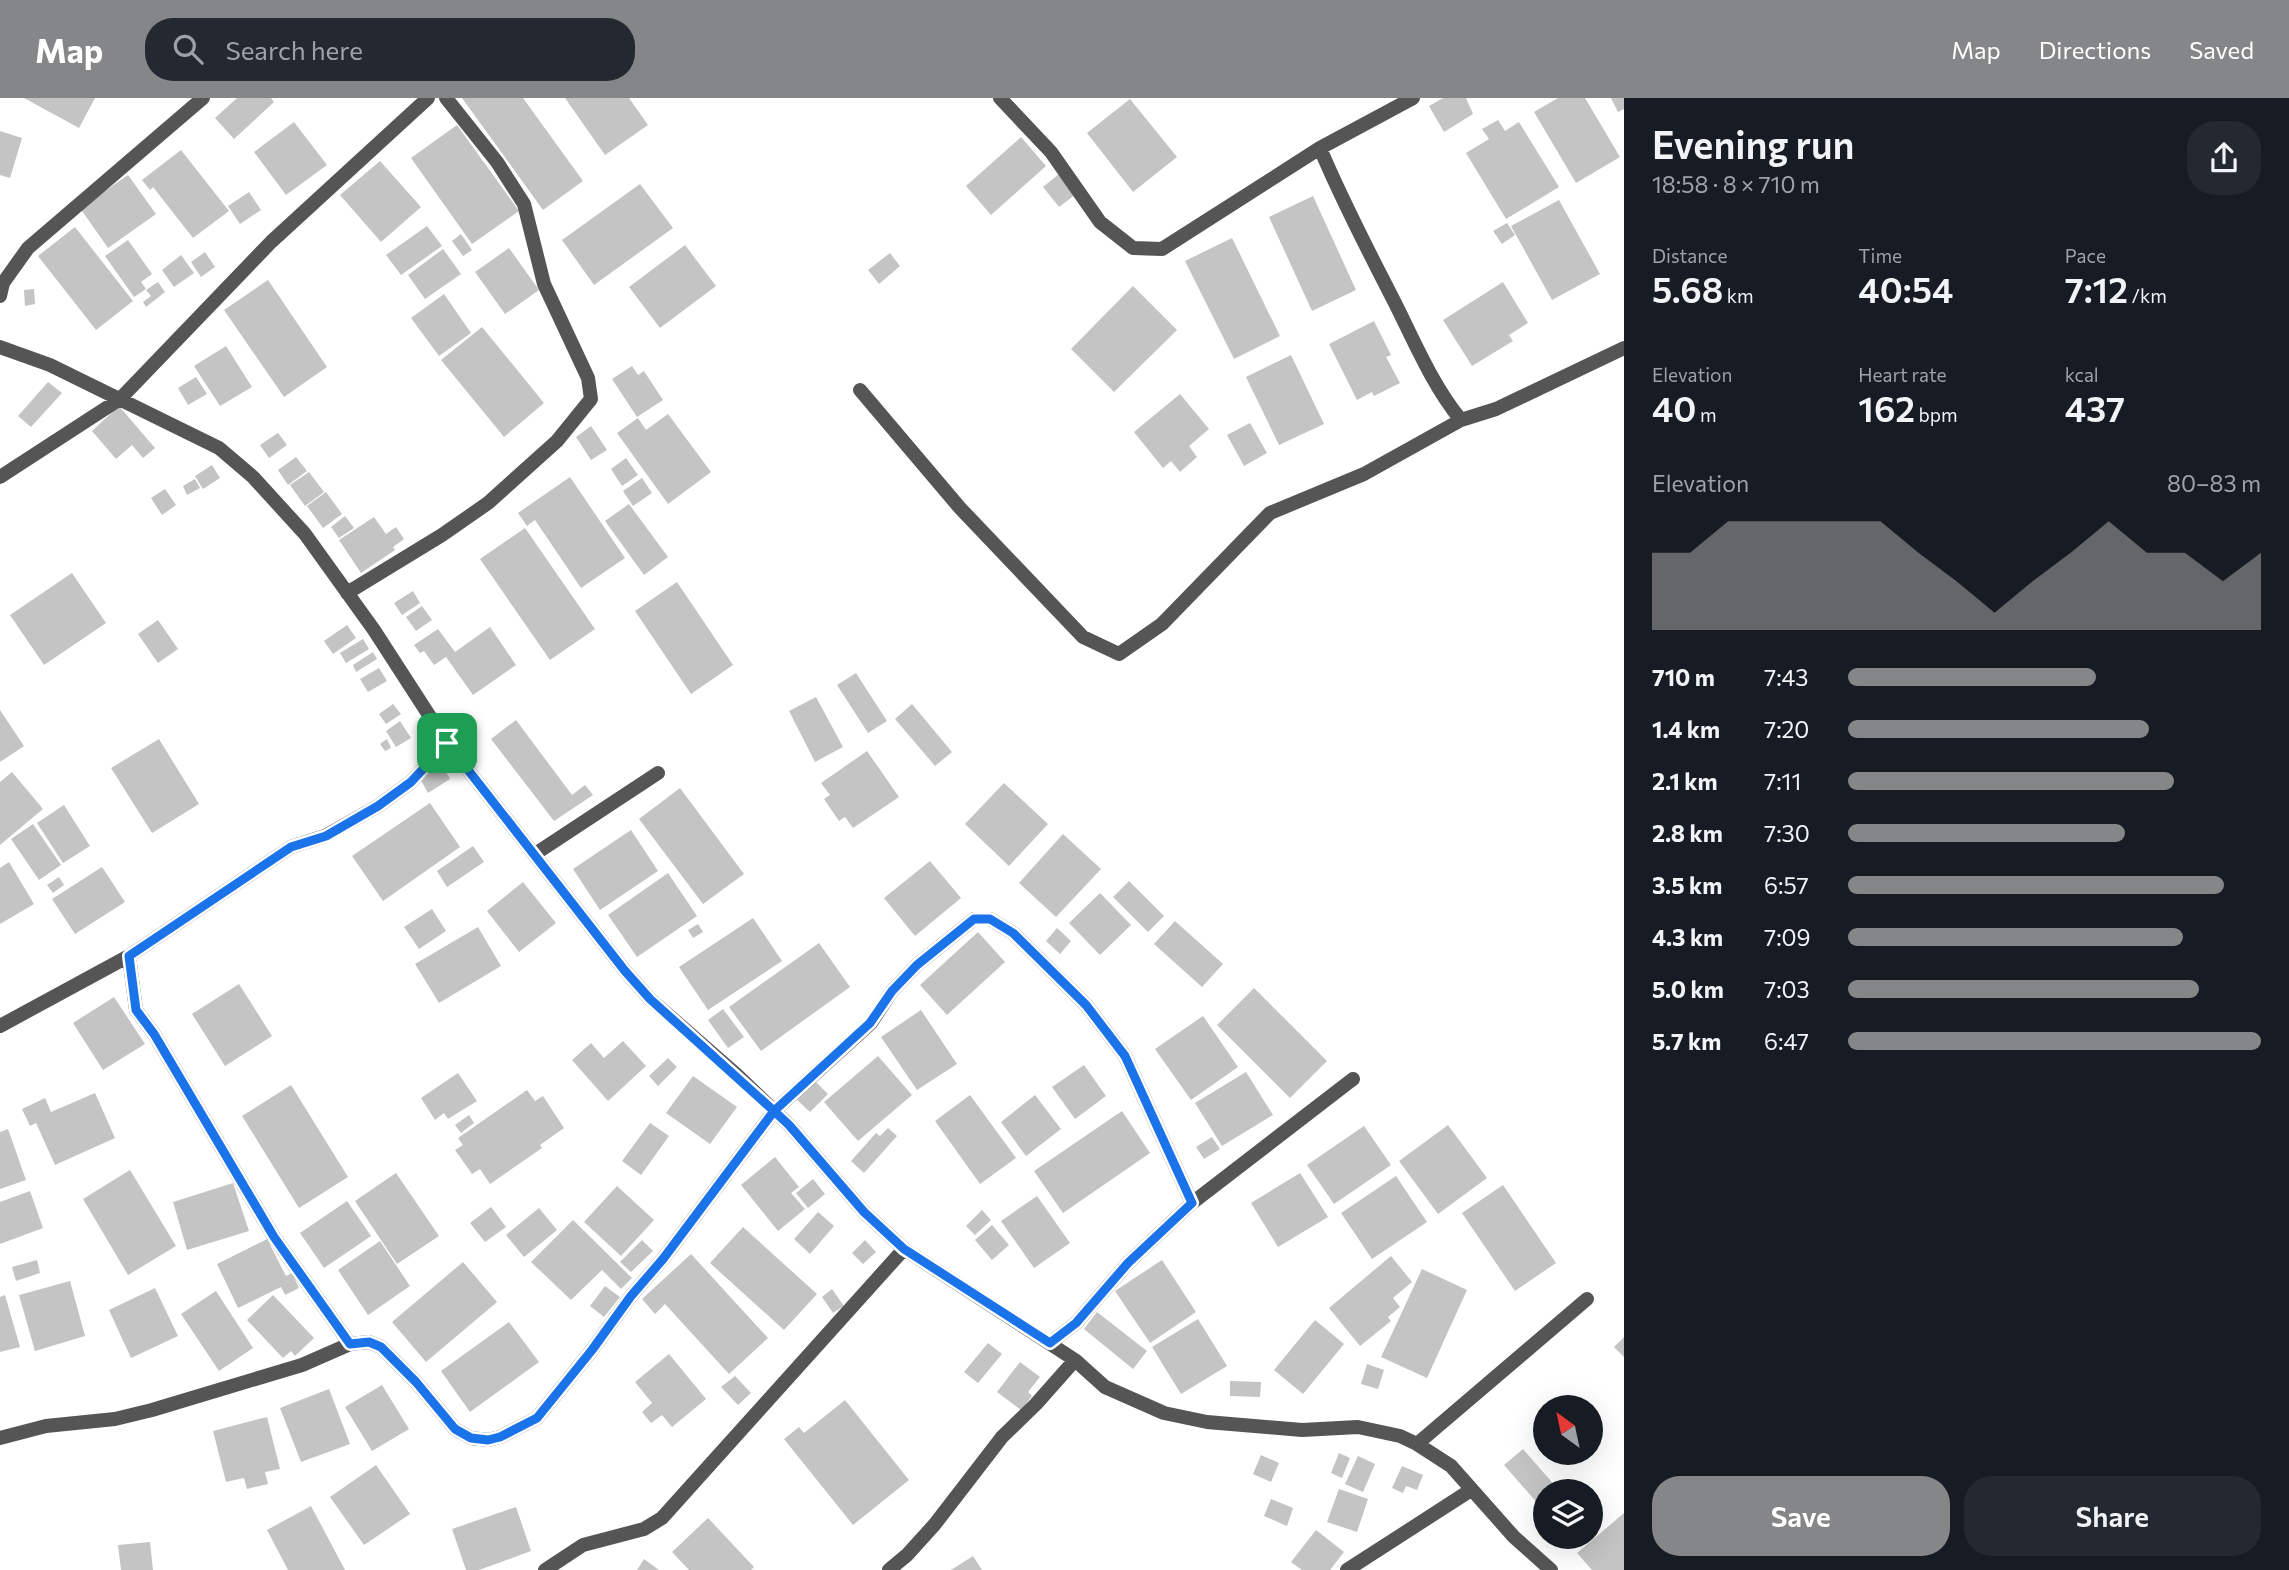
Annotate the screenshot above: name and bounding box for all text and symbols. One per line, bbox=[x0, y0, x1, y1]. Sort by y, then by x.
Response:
search box bbox=[145, 18, 635, 81]
text: Map bbox=[35, 29, 103, 70]
icon: search bbox=[169, 30, 207, 68]
text: Search here bbox=[225, 34, 363, 65]
text: Map bbox=[1951, 35, 2001, 64]
text: Directions bbox=[2039, 35, 2151, 64]
text: Saved bbox=[2189, 35, 2254, 64]
text: Evening run bbox=[1652, 120, 1855, 167]
button: share bbox=[2187, 121, 2261, 195]
text: 18:58 · 8 × 710 m bbox=[1652, 170, 1820, 198]
text: Distance bbox=[1652, 244, 1728, 267]
text: Time bbox=[1858, 244, 1902, 267]
text: Pace bbox=[2065, 244, 2106, 267]
text: 5.68 bbox=[1652, 267, 1723, 310]
text: 40:54 bbox=[1858, 267, 1953, 310]
text: 7:12 bbox=[2065, 267, 2128, 310]
text: km bbox=[1723, 284, 1754, 307]
text: /km bbox=[2128, 284, 2167, 307]
text: Elevation bbox=[1652, 363, 1732, 386]
text: Heart rate bbox=[1858, 363, 1947, 386]
text: kcal bbox=[2065, 363, 2099, 386]
text: 40 bbox=[1652, 386, 1696, 429]
text: 162 bbox=[1858, 386, 1915, 429]
text: 437 bbox=[2065, 386, 2125, 429]
text: m bbox=[1696, 403, 1717, 426]
text: bpm bbox=[1915, 403, 1958, 426]
text: Elevation bbox=[1652, 469, 1749, 497]
text: 80–83 m bbox=[2167, 469, 2261, 497]
text: 710 m bbox=[1652, 663, 1715, 691]
text: 7:43 bbox=[1764, 663, 1809, 691]
pin bbox=[417, 713, 477, 773]
text: 1.4 km bbox=[1652, 715, 1720, 743]
text: 7:20 bbox=[1764, 715, 1809, 743]
icon: arrive bbox=[428, 724, 466, 762]
text: 2.1 km bbox=[1652, 767, 1718, 795]
text: 7:11 bbox=[1764, 767, 1801, 795]
text: 2.8 km bbox=[1652, 819, 1723, 847]
text: 7:30 bbox=[1764, 819, 1810, 847]
text: 3.5 km bbox=[1652, 871, 1722, 899]
text: 6:57 bbox=[1764, 871, 1809, 899]
text: 4.3 km bbox=[1652, 923, 1723, 951]
text: 7:09 bbox=[1764, 923, 1811, 951]
text: 5.0 km bbox=[1652, 975, 1724, 1003]
text: 7:03 bbox=[1764, 975, 1810, 1003]
text: 5.7 km bbox=[1652, 1027, 1721, 1055]
text: 6:47 bbox=[1764, 1027, 1809, 1055]
north arrow bbox=[1533, 1395, 1603, 1465]
map controls bbox=[1533, 1395, 1603, 1549]
button: Save bbox=[1652, 1476, 1950, 1556]
button: Share bbox=[1964, 1476, 2261, 1556]
button: layers bbox=[1533, 1479, 1603, 1549]

